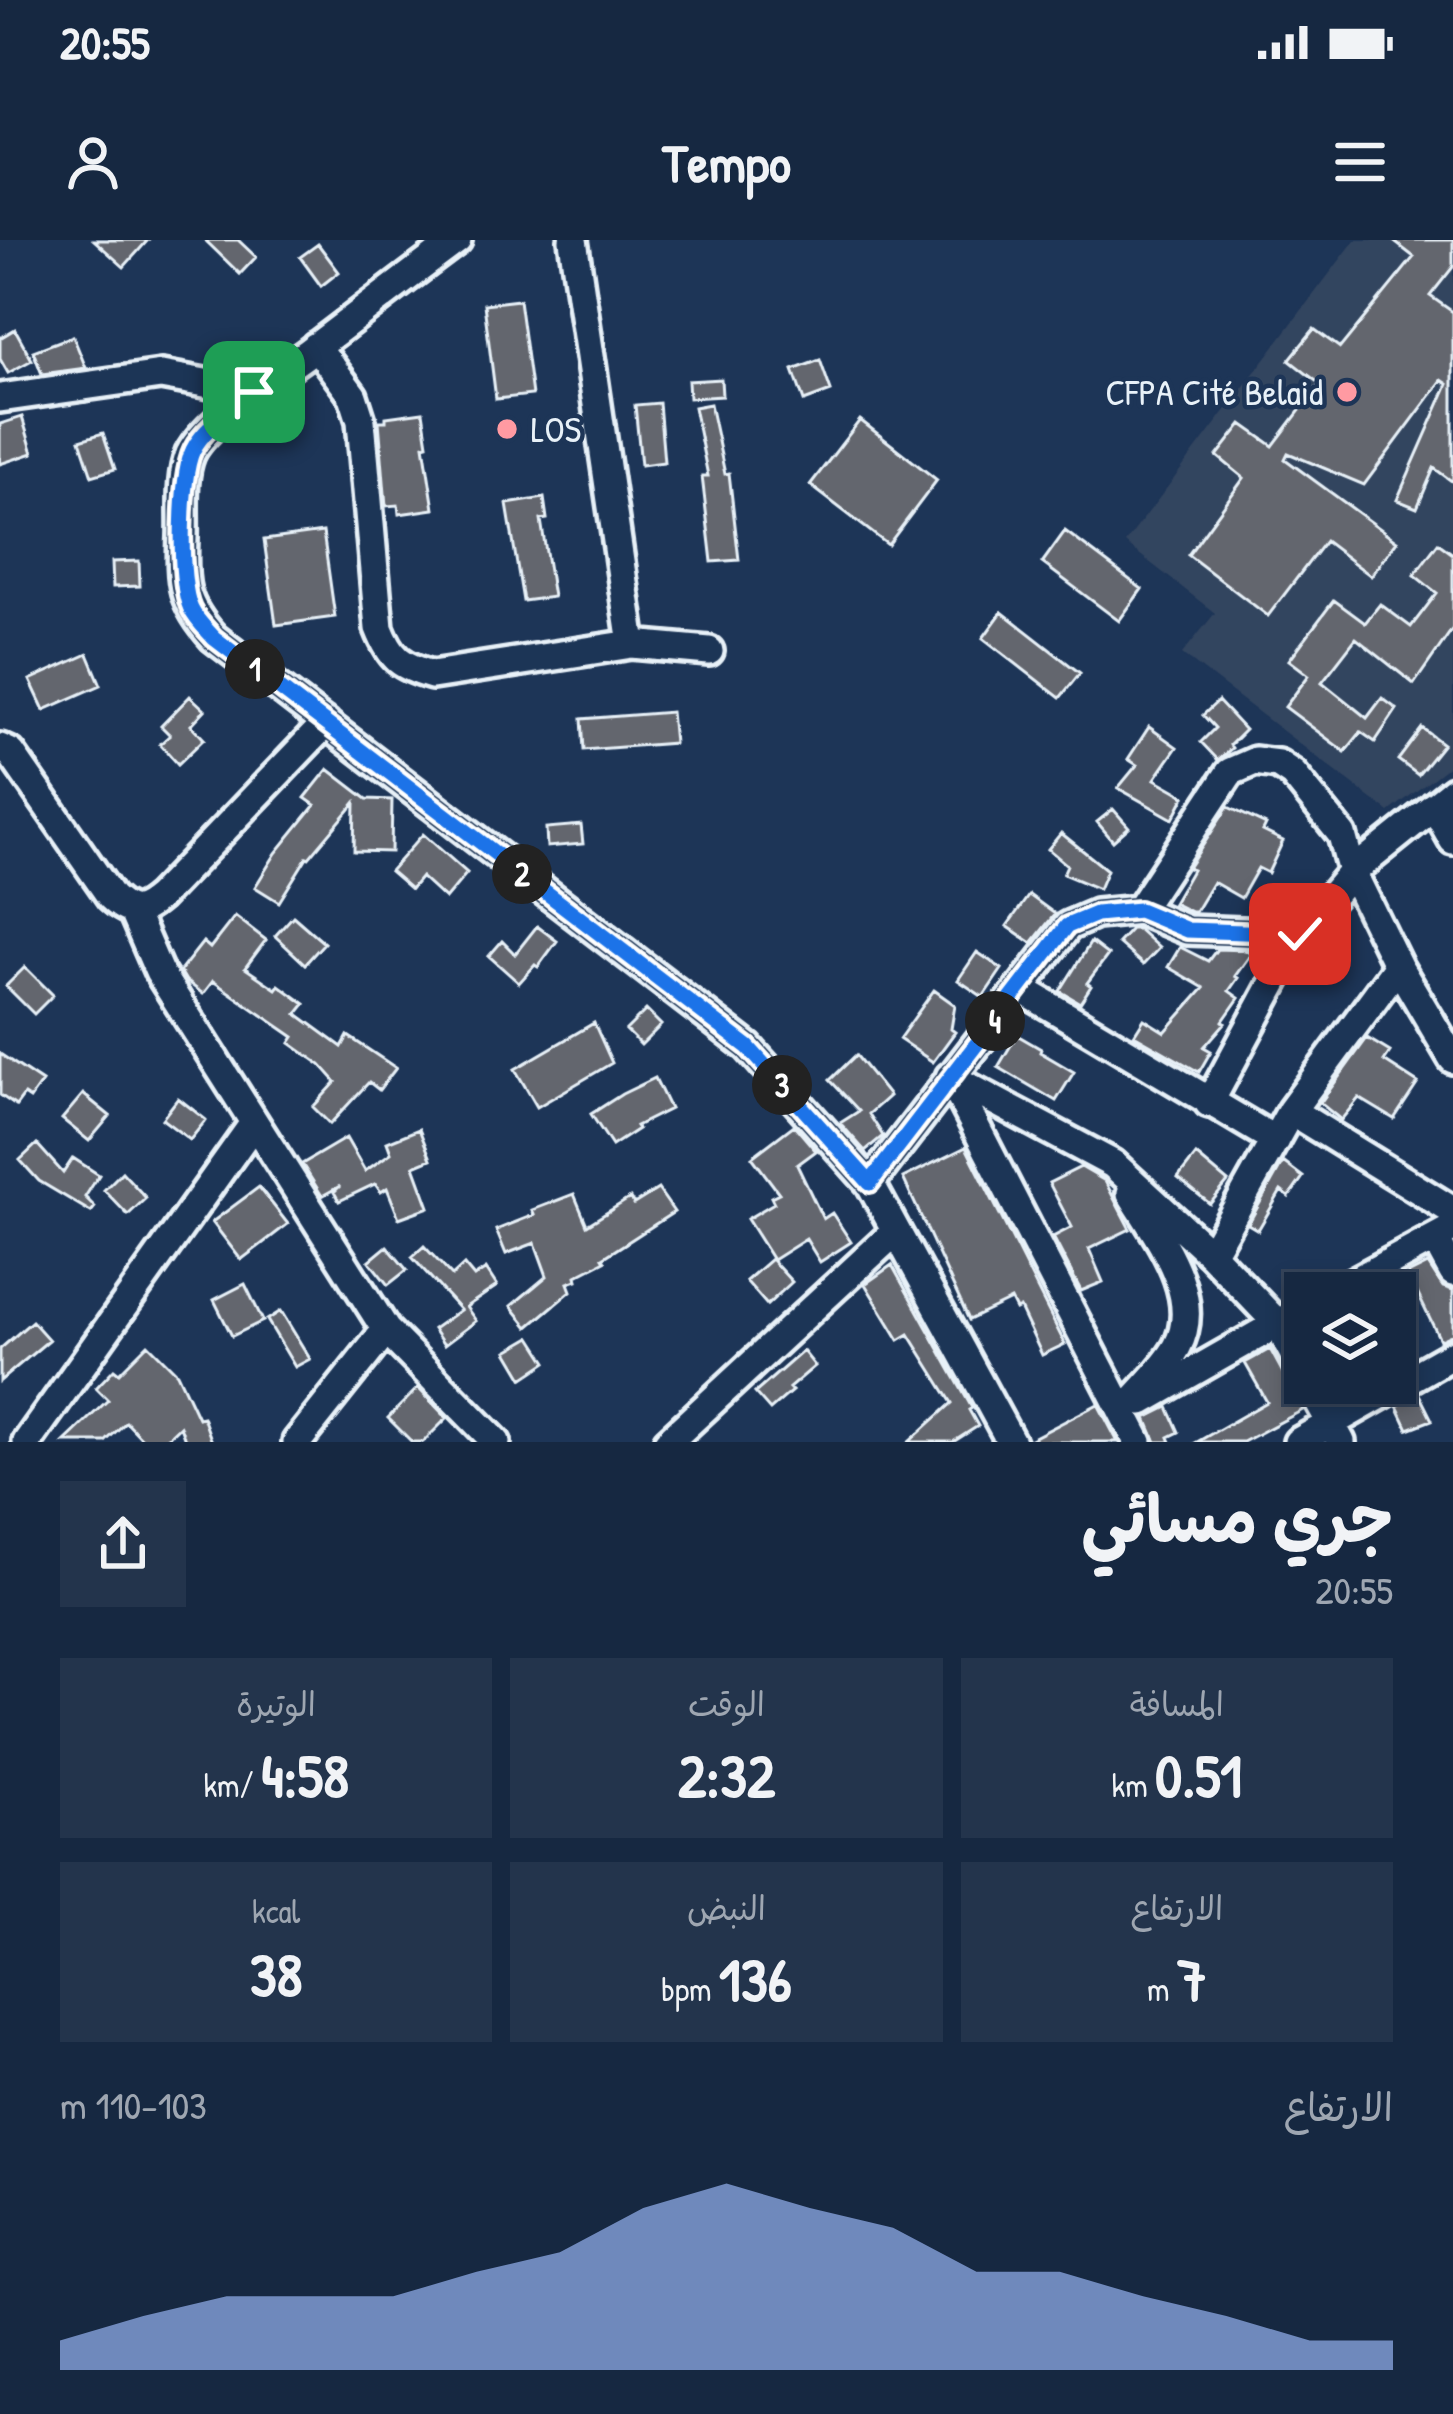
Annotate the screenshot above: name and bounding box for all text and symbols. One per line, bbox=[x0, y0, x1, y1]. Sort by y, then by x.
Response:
text: 20:55 bbox=[60, 12, 150, 73]
text: Tempo bbox=[662, 126, 791, 199]
icon: person bbox=[60, 129, 126, 195]
icon: menu bbox=[1327, 129, 1393, 195]
pin bbox=[203, 341, 305, 443]
icon: arrive bbox=[221, 359, 287, 425]
place label: CFPA Cité Belaid bbox=[1105, 367, 1323, 416]
marker: CFPA Cité Belaid bbox=[1334, 379, 1360, 405]
place label: LOS bbox=[531, 404, 581, 453]
marker: LOS bbox=[494, 416, 520, 442]
pin: 1 bbox=[225, 639, 285, 699]
text: 1 bbox=[249, 647, 261, 691]
pin: 2 bbox=[492, 844, 552, 904]
text: 2 bbox=[514, 852, 530, 896]
pin bbox=[1249, 883, 1351, 985]
icon: check bbox=[1267, 901, 1333, 967]
pin: 4 bbox=[965, 991, 1025, 1051]
text: 4 bbox=[989, 999, 1001, 1043]
pin: 3 bbox=[752, 1055, 812, 1115]
text: 3 bbox=[775, 1063, 789, 1107]
map controls bbox=[1284, 1272, 1416, 1404]
button: layers bbox=[1284, 1272, 1416, 1404]
text: جري مسائي bbox=[1081, 1473, 1393, 1563]
button: share bbox=[60, 1481, 186, 1607]
text: 20:55 bbox=[1315, 1563, 1393, 1616]
text: الوتيرة bbox=[236, 1682, 316, 1726]
text: الوقت bbox=[688, 1682, 765, 1726]
text: المسافة bbox=[1130, 1682, 1224, 1726]
text: 4:58 bbox=[261, 1734, 349, 1816]
text: 2:32 bbox=[678, 1734, 775, 1816]
text: 0.51 bbox=[1155, 1734, 1242, 1816]
text: /km bbox=[203, 1763, 261, 1807]
text: km bbox=[1112, 1763, 1155, 1807]
text: النبض bbox=[687, 1886, 766, 1930]
text: الارتفاع bbox=[1131, 1886, 1223, 1930]
text: kcal bbox=[252, 1889, 300, 1933]
text: 38 bbox=[250, 1933, 303, 2015]
text: 136 bbox=[719, 1938, 792, 2020]
text: 7 bbox=[1177, 1938, 1207, 2020]
text: bpm bbox=[661, 1967, 719, 2011]
text: m bbox=[1147, 1967, 1177, 2011]
text: 103–110 m bbox=[60, 2078, 207, 2131]
text: الارتفاع bbox=[1284, 2080, 1393, 2133]

